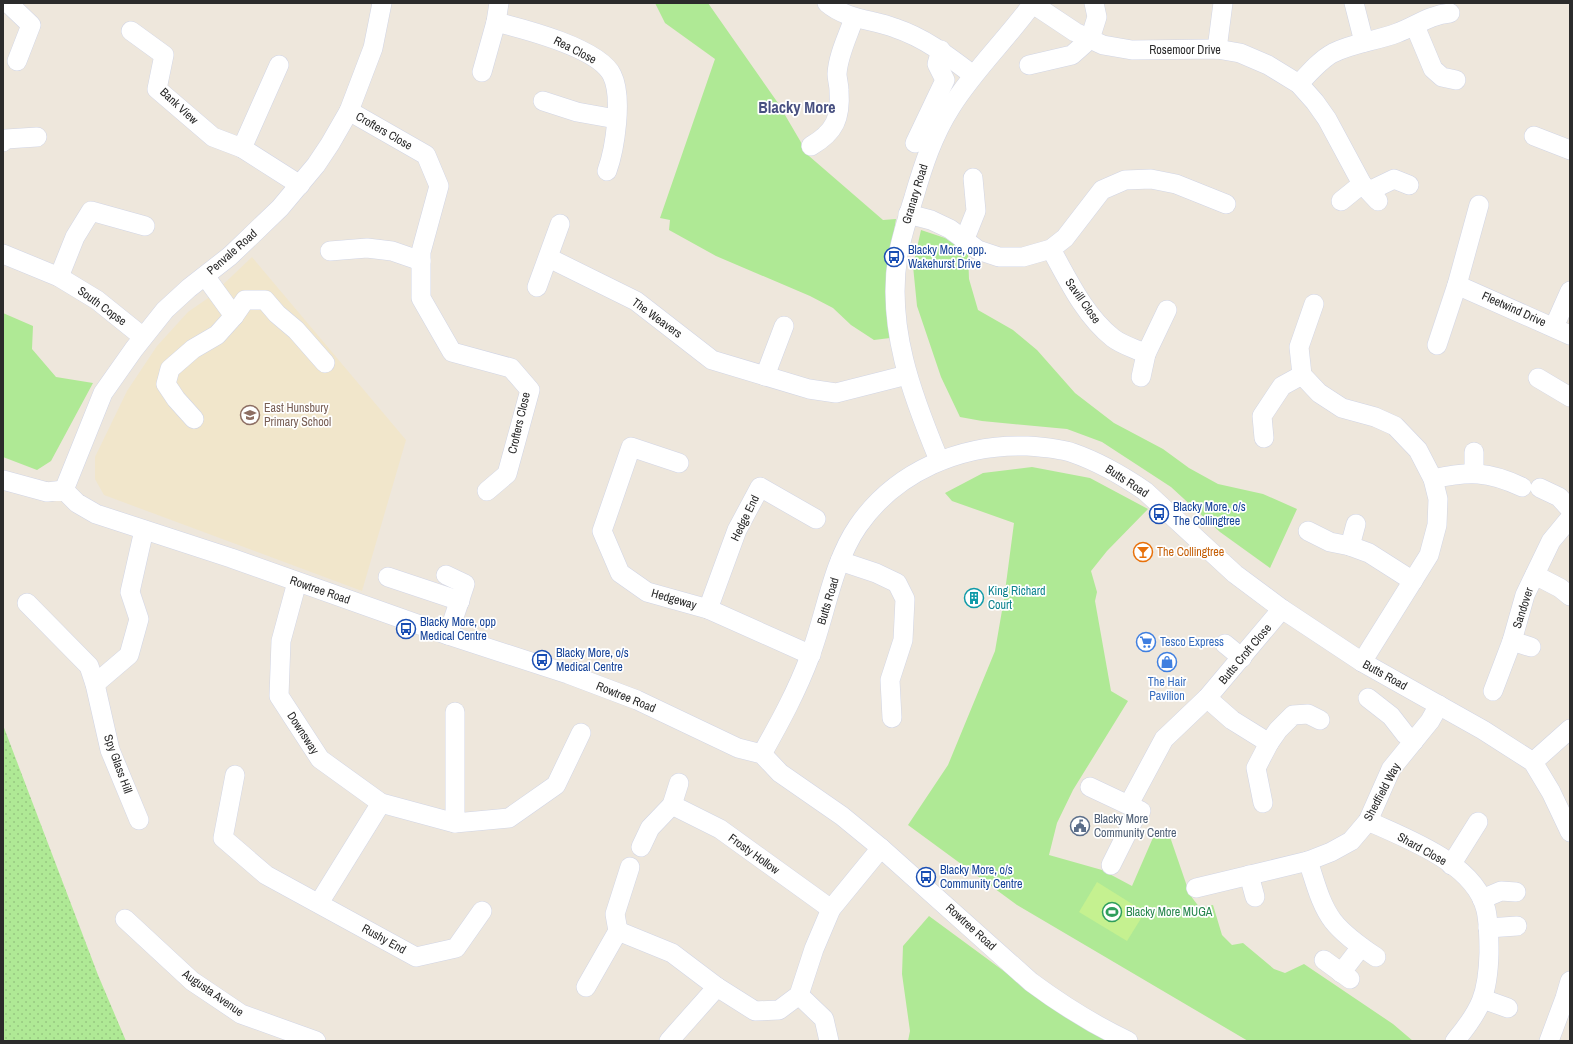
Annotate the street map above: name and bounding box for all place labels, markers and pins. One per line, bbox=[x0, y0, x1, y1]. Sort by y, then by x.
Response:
place label: Blacky More, opp. Wakehurst Drive bbox=[908, 242, 987, 272]
bus stop icon: Blacky More, opp. Wakehurst Drive bbox=[883, 246, 905, 268]
place label: East Hunsbury Primary School bbox=[264, 400, 331, 430]
school or university icon: East Hunsbury Primary School bbox=[239, 404, 261, 426]
place label: Blacky More, o/s The Collingtree bbox=[1173, 499, 1246, 529]
bus stop icon: Blacky More, o/s The Collingtree bbox=[1148, 503, 1170, 525]
bar icon: The Collingtree bbox=[1132, 541, 1154, 563]
place label: The Collingtree bbox=[1157, 544, 1224, 560]
place label: King Richard Court bbox=[988, 583, 1045, 613]
building icon: King Richard Court bbox=[963, 587, 985, 609]
place label: Blacky More, opp Medical Centre bbox=[420, 614, 496, 644]
bus stop icon: Blacky More, opp Medical Centre bbox=[395, 618, 417, 640]
supermarket icon: Tesco Express bbox=[1135, 631, 1157, 653]
place label: Tesco Express bbox=[1160, 634, 1224, 650]
place label: Blacky More, o/s Medical Centre bbox=[556, 645, 629, 675]
bus stop icon: Blacky More, o/s Medical Centre bbox=[531, 649, 553, 671]
shop icon: The Hair Pavilion bbox=[1156, 651, 1178, 673]
place label: The Hair Pavilion bbox=[1148, 674, 1187, 704]
place label: Blacky More Community Centre bbox=[1094, 811, 1177, 841]
public building icon: Blacky More Community Centre bbox=[1069, 815, 1091, 837]
place label: Blacky More, o/s Community Centre bbox=[940, 862, 1023, 892]
bus stop icon: Blacky More, o/s Community Centre bbox=[915, 866, 937, 888]
sports icon: Blacky More MUGA bbox=[1101, 901, 1123, 923]
place label: Blacky More MUGA bbox=[1126, 904, 1213, 920]

